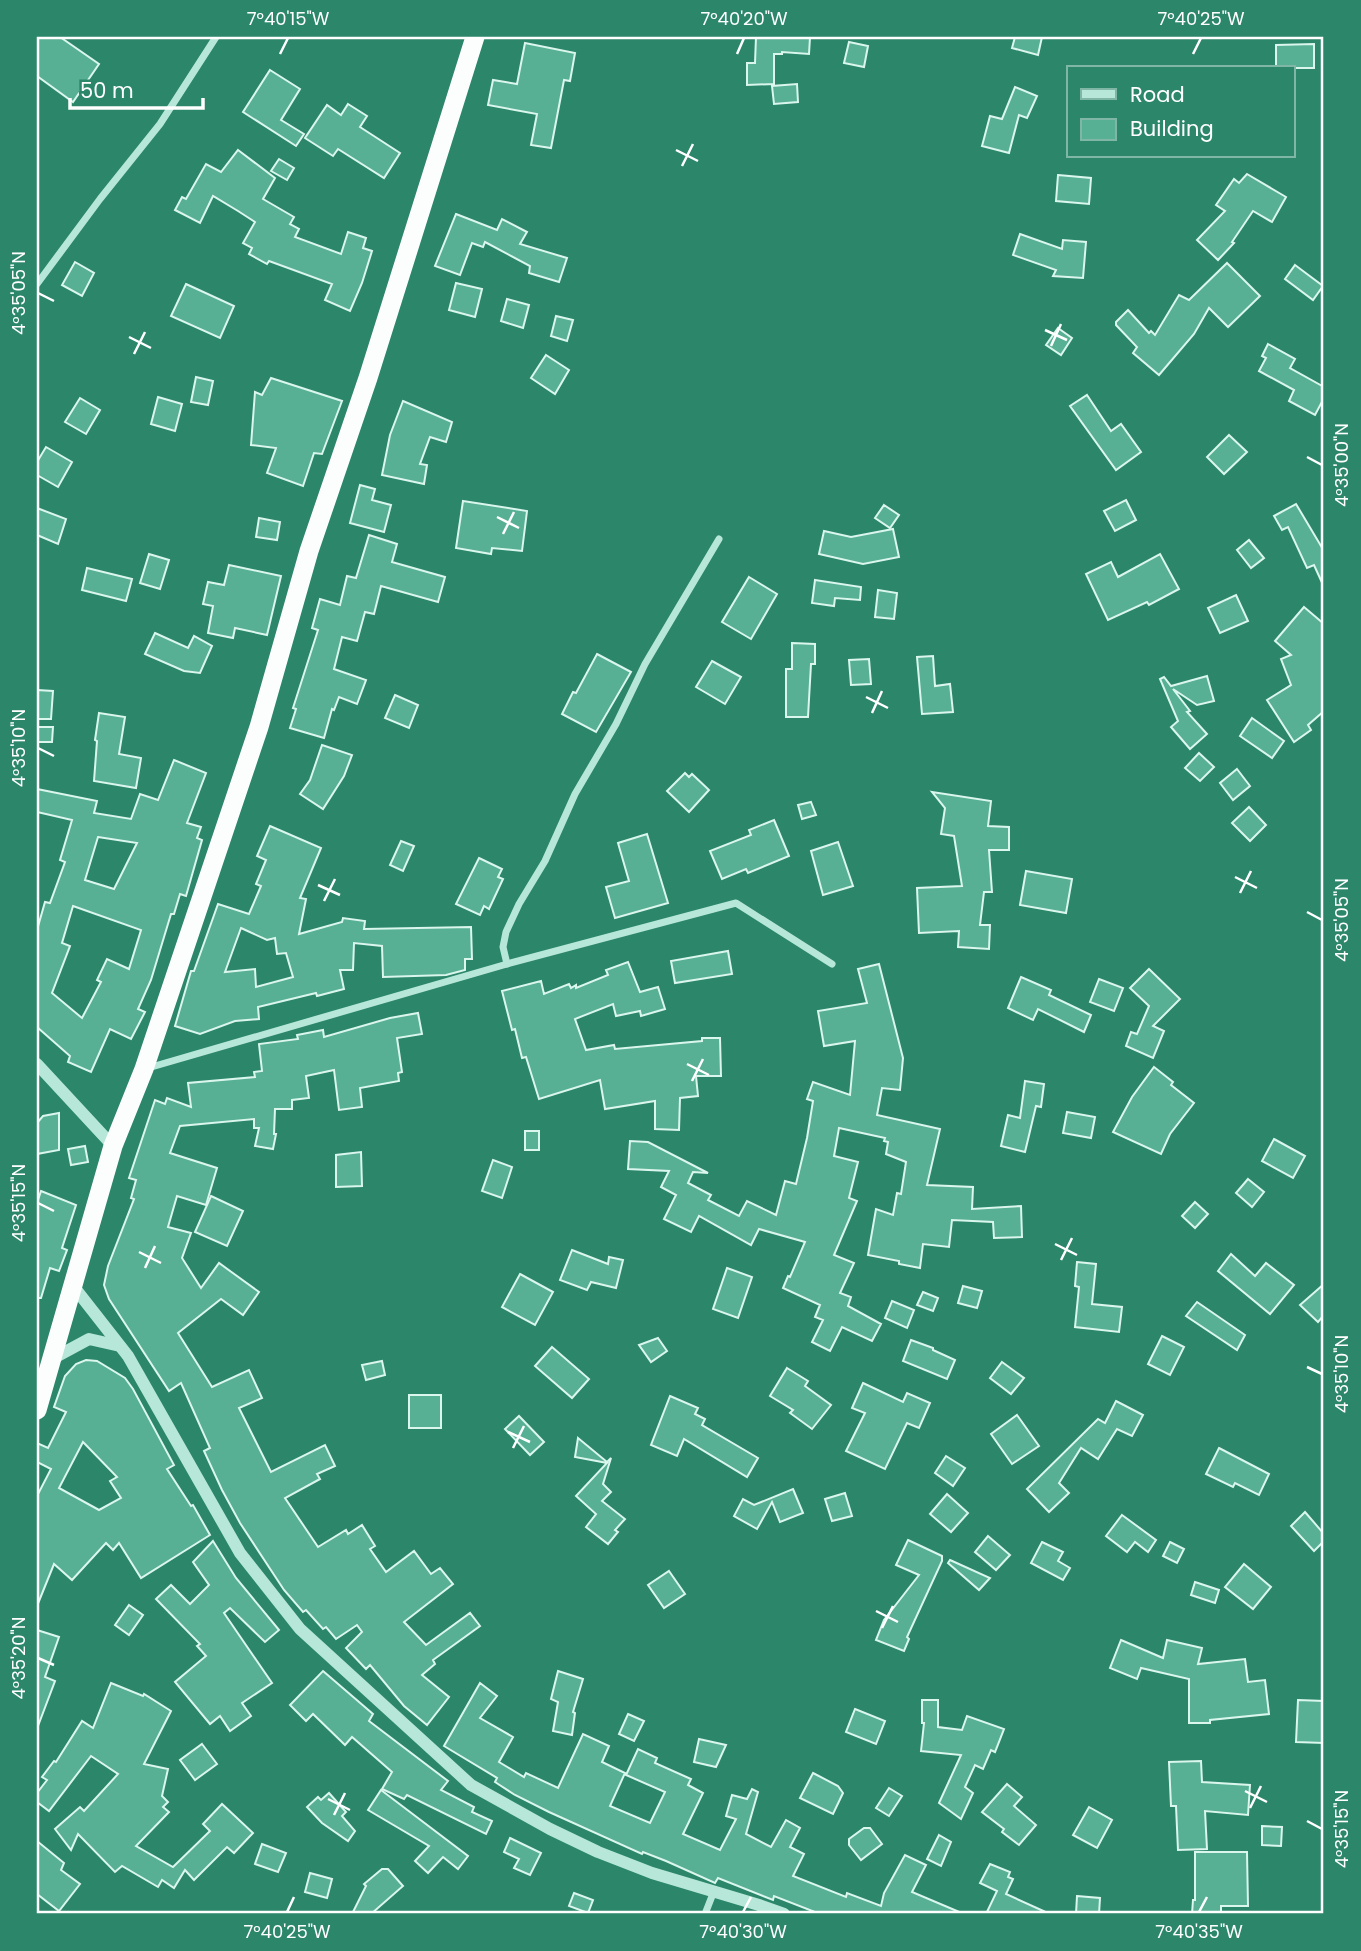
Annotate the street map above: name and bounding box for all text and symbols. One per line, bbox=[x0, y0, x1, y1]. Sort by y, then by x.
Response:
text: 7°40'15"W bbox=[247, 6, 330, 31]
text: 7°40'20"W bbox=[700, 6, 788, 31]
text: 7°40'25"W bbox=[1157, 6, 1245, 31]
scale bar bbox=[70, 66, 203, 110]
legend bbox=[1067, 66, 1294, 158]
text: 50 m bbox=[80, 76, 134, 105]
text: Road bbox=[1130, 80, 1185, 109]
text: Building bbox=[1130, 114, 1214, 143]
text: 4°35'05"N bbox=[6, 251, 31, 335]
text: 4°35'00"N bbox=[1329, 423, 1354, 507]
text: 4°35'10"N bbox=[6, 709, 31, 787]
text: 4°35'05"N bbox=[1329, 878, 1354, 962]
text: 4°35'15"N bbox=[6, 1164, 31, 1242]
text: 4°35'10"N bbox=[1329, 1335, 1354, 1413]
text: 4°35'20"N bbox=[6, 1616, 31, 1700]
text: 4°35'15"N bbox=[1329, 1790, 1354, 1868]
text: 7°40'25"W bbox=[243, 1919, 331, 1944]
text: 7°40'30"W bbox=[699, 1919, 787, 1944]
text: 7°40'35"W bbox=[1155, 1919, 1243, 1944]

